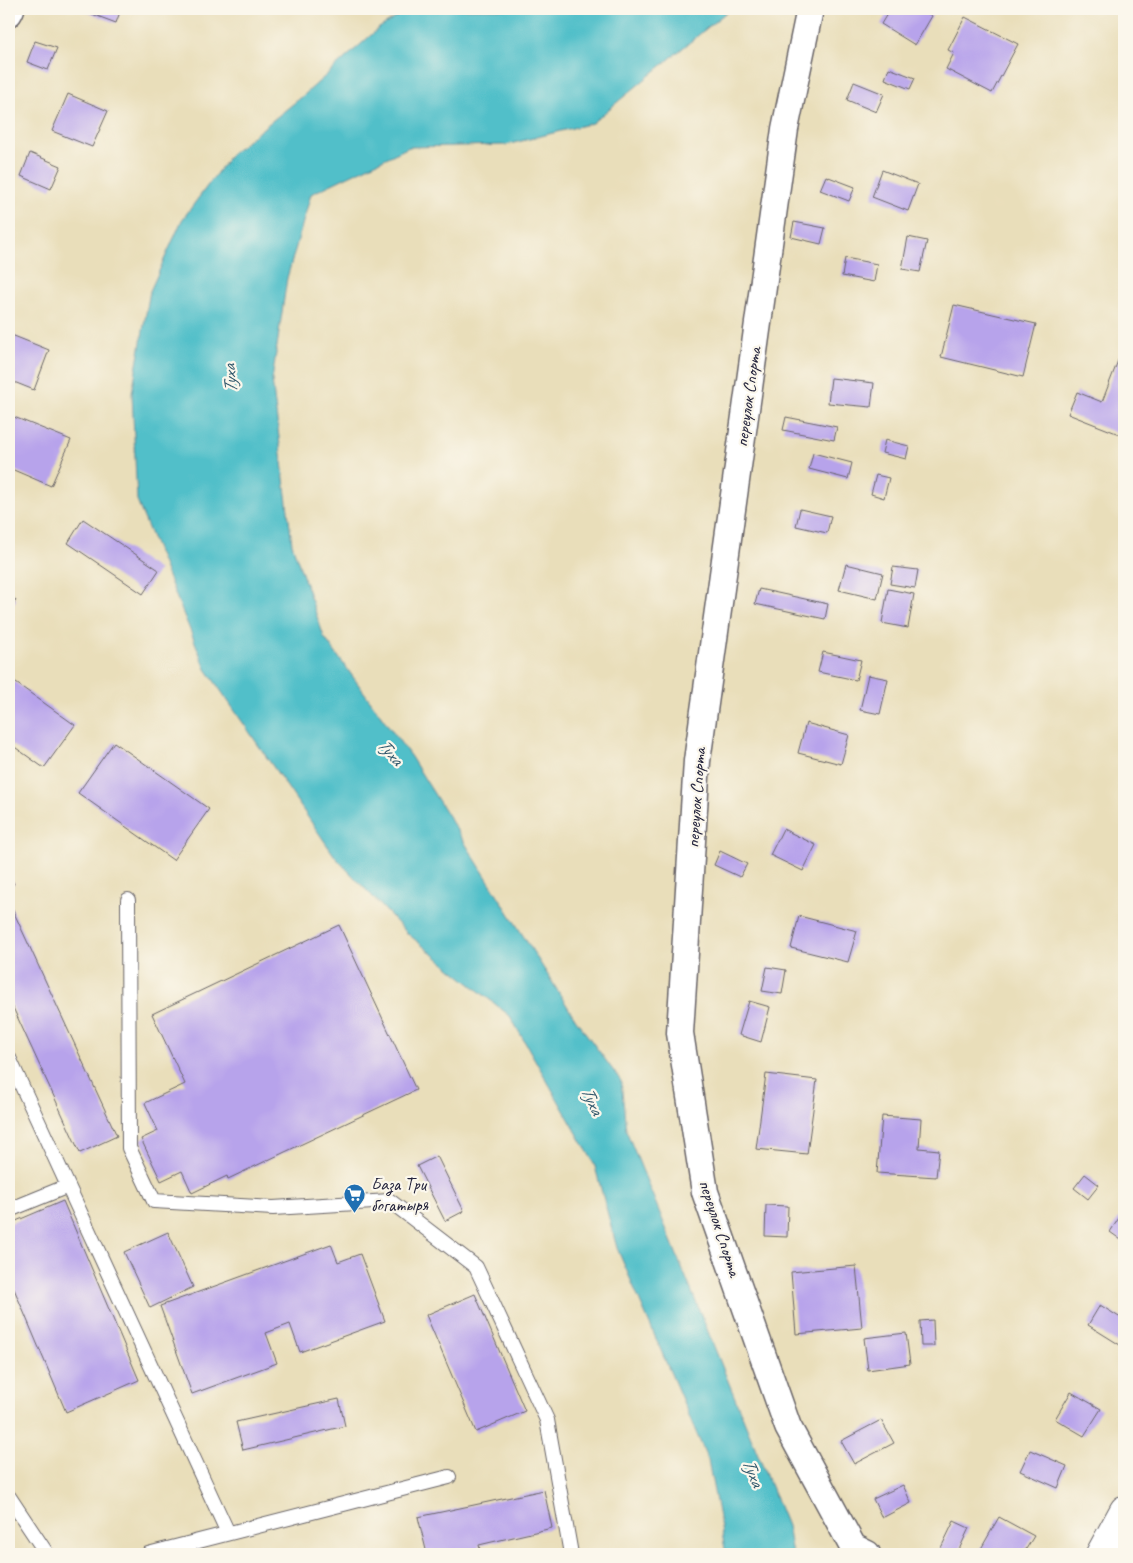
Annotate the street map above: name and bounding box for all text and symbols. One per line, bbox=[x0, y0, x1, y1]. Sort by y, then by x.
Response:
street label: переулок Спорта bbox=[730, 344, 766, 448]
water label: Туха bbox=[217, 362, 243, 394]
water label: Туха bbox=[372, 733, 410, 772]
street label: переулок Спорта bbox=[682, 746, 711, 849]
water label: Туха bbox=[575, 1082, 610, 1121]
place label: База Три богатыря bbox=[371, 1173, 430, 1216]
street label: переулок Спорта bbox=[694, 1177, 746, 1281]
supermarket icon: База Три богатыря bbox=[343, 1182, 367, 1213]
water label: Туха bbox=[737, 1455, 770, 1492]

